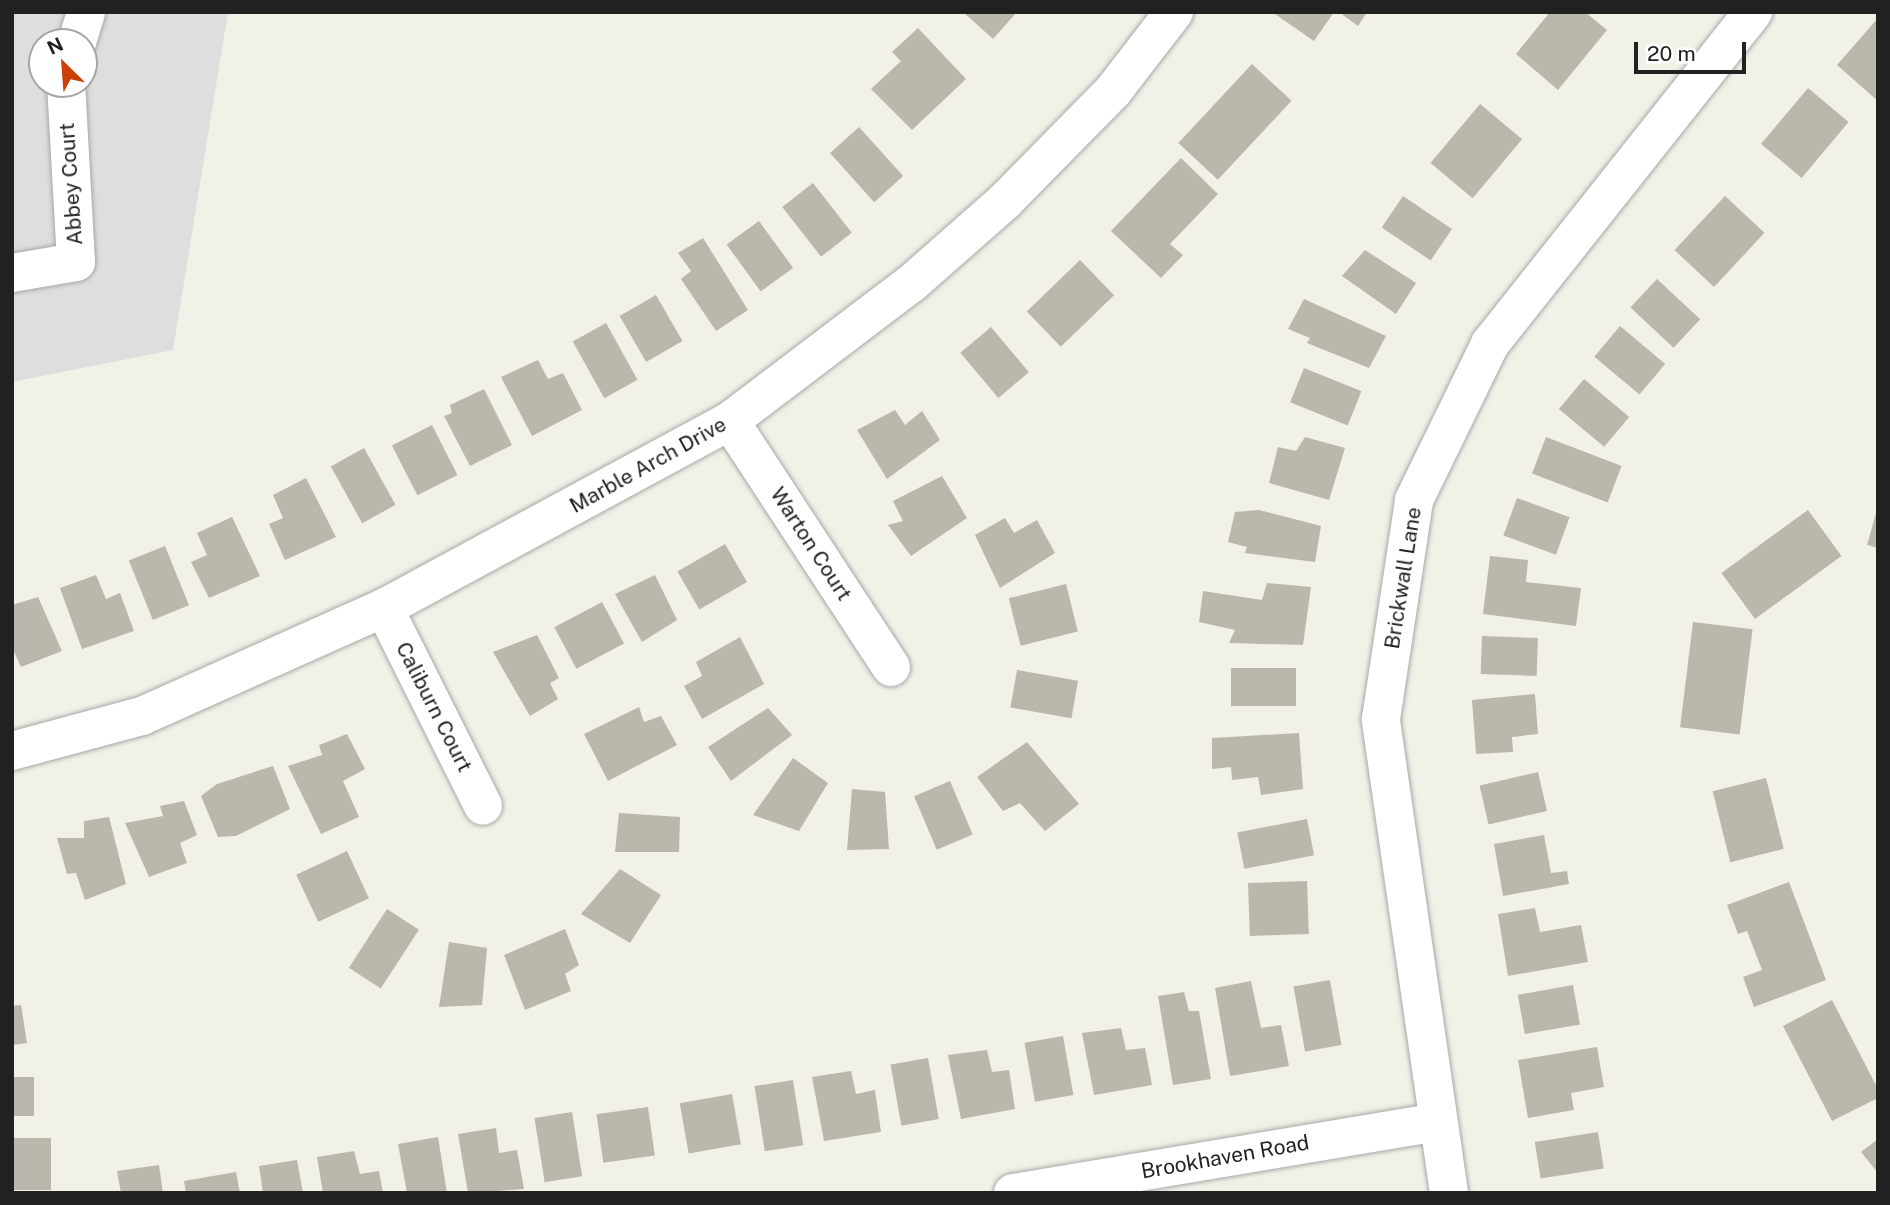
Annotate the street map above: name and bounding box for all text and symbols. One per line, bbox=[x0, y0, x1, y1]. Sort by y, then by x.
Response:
north arrow bbox=[28, 28, 98, 98]
scale bar bbox=[1638, 28, 1750, 72]
text: N bbox=[44, 33, 66, 59]
text: 20 m bbox=[1647, 41, 1696, 66]
street label: Abbey Court bbox=[54, 122, 88, 246]
street label: Marble Arch Drive bbox=[565, 411, 731, 519]
street label: Warton Court bbox=[765, 483, 857, 605]
street label: Brickwall Lane bbox=[1379, 505, 1427, 651]
street label: Caliburn Court bbox=[390, 638, 478, 776]
street label: Brookhaven Road bbox=[1139, 1130, 1311, 1184]

